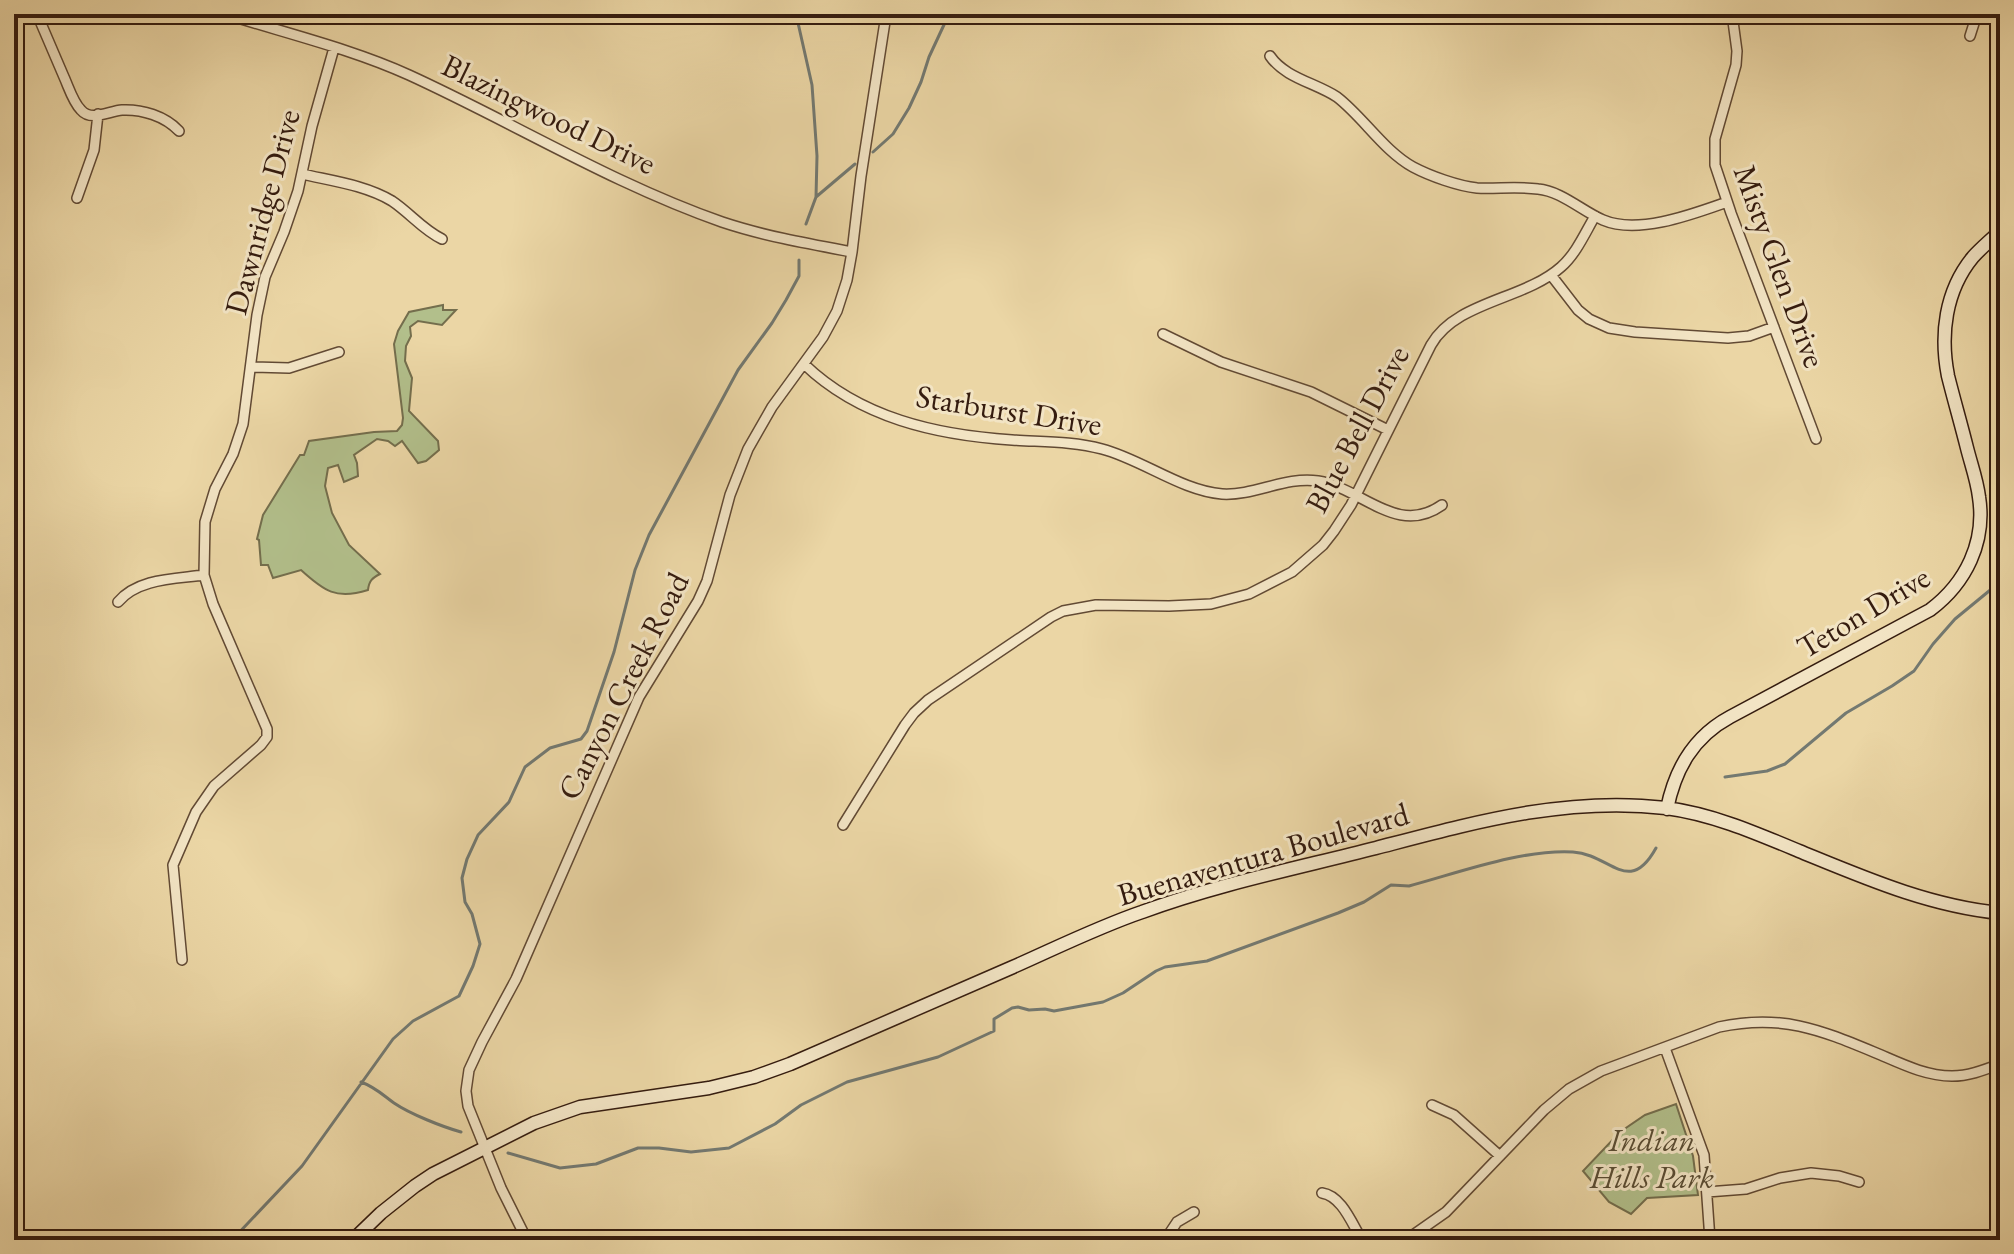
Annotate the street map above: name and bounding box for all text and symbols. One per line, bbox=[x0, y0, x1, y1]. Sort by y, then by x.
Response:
street label: Blazingwood Drive bbox=[435, 44, 663, 184]
street label: Dawnridge Drive bbox=[214, 105, 310, 319]
street label: Misty Glen Drive bbox=[1724, 159, 1836, 373]
street label: Blue Bell Drive bbox=[1295, 338, 1419, 520]
street label: Starburst Drive bbox=[913, 375, 1105, 445]
street label: Teton Drive bbox=[1789, 556, 1937, 668]
street label: Canyon Creek Road bbox=[548, 564, 699, 807]
street label: Buenaventura Boulevard bbox=[1112, 792, 1414, 916]
park label: Indian Hills Park bbox=[1589, 1119, 1714, 1198]

